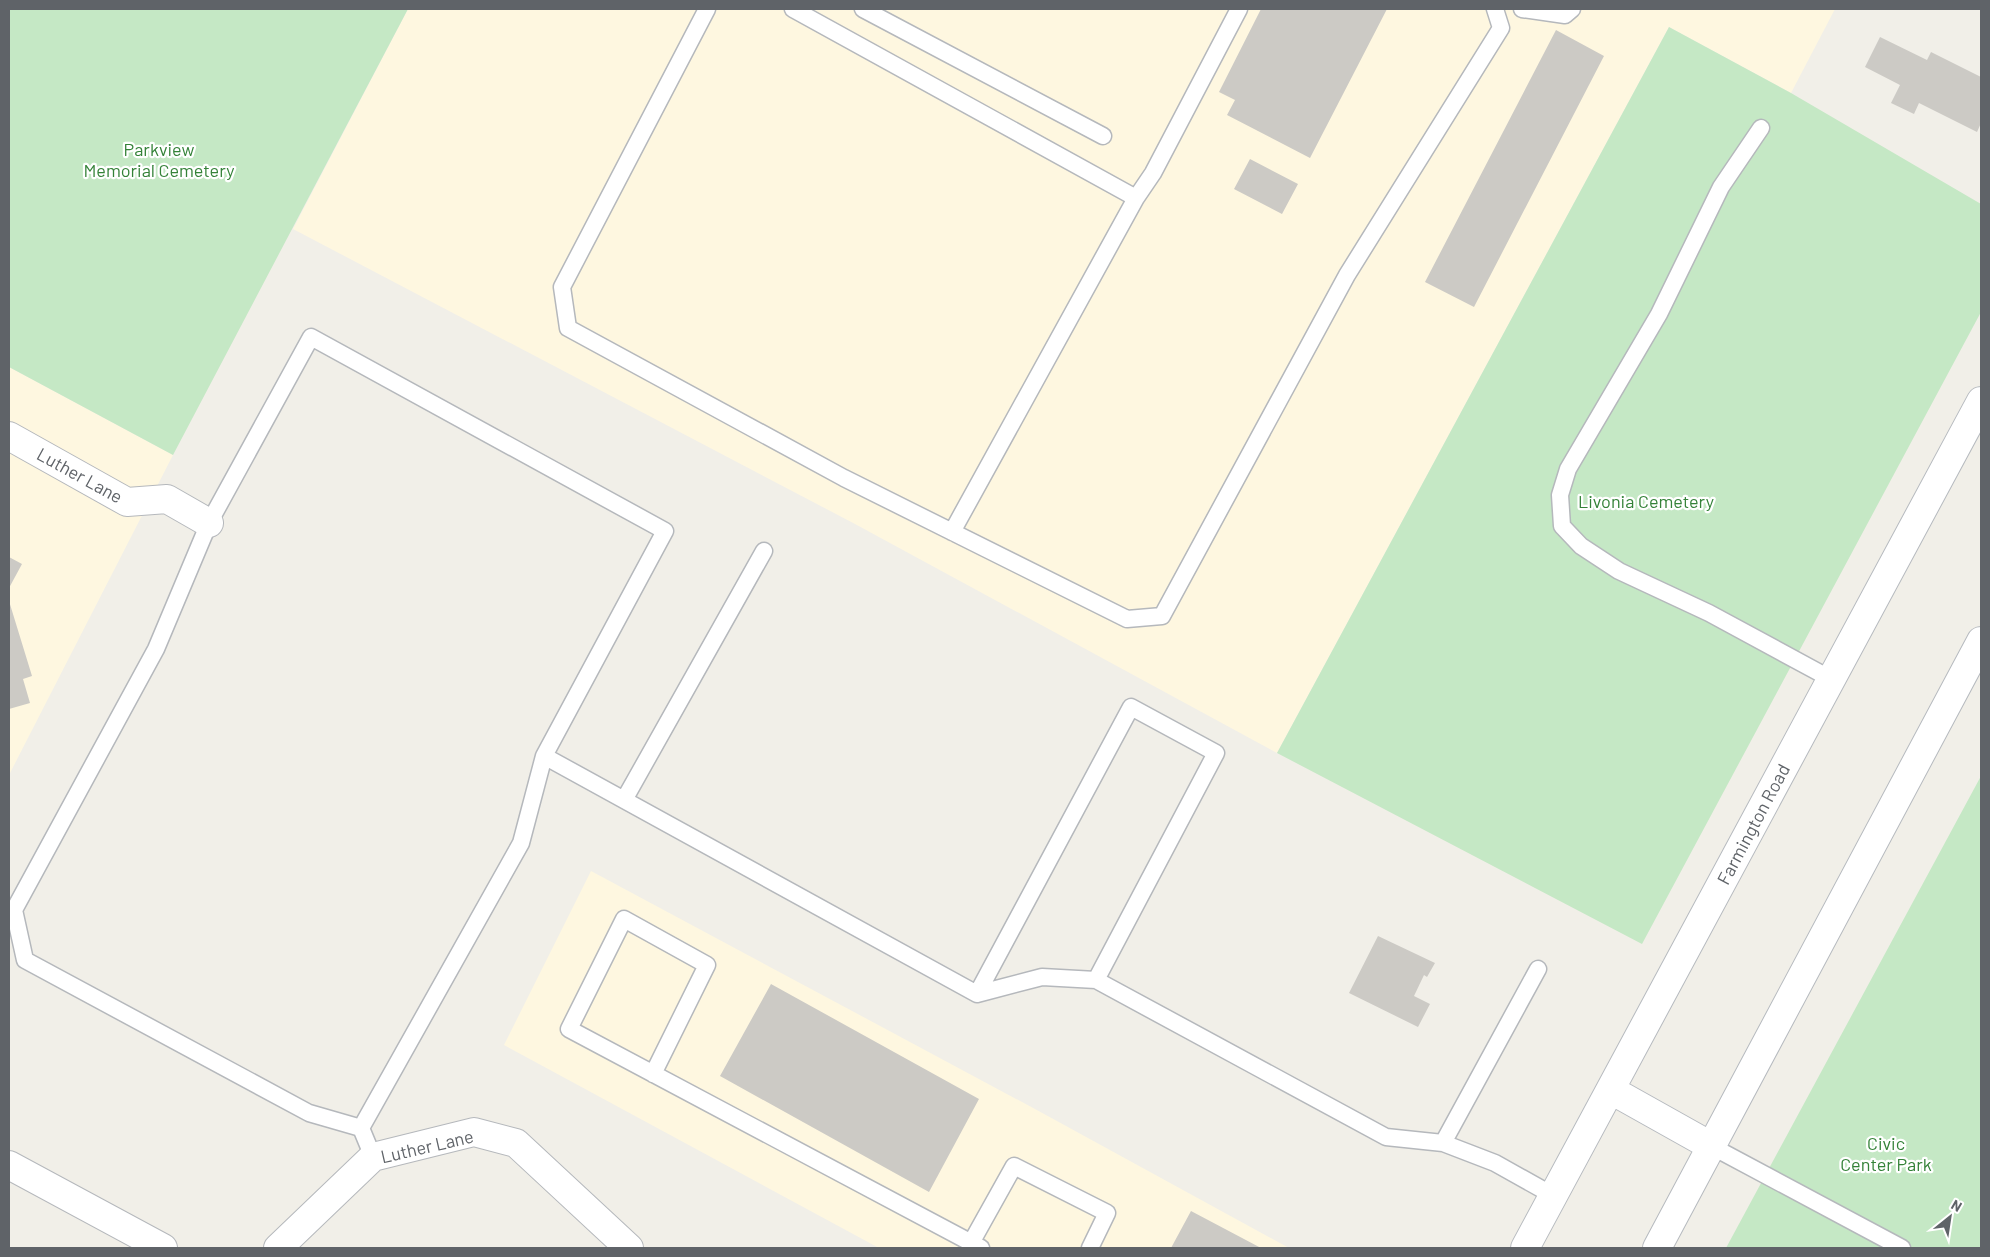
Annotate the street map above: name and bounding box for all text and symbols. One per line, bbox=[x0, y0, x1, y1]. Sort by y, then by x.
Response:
park label: Parkview Memorial Cemetery bbox=[83, 138, 235, 181]
street label: Luther Lane bbox=[33, 443, 127, 507]
park label: Livonia Cemetery bbox=[1578, 490, 1714, 512]
street label: Farmington Road bbox=[1712, 760, 1794, 888]
street label: Luther Lane bbox=[379, 1125, 475, 1167]
park label: Civic Center Park bbox=[1840, 1132, 1932, 1175]
north arrow bbox=[1925, 1192, 1975, 1242]
text: N bbox=[1948, 1196, 1965, 1215]

